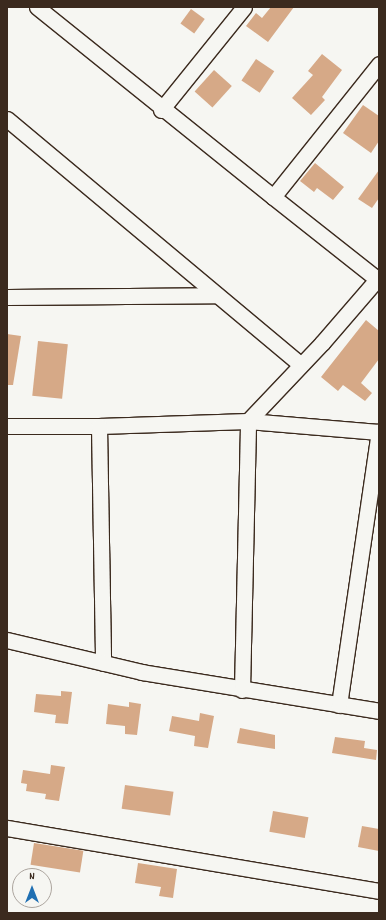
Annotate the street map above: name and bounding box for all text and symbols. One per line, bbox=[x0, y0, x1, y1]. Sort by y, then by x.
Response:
north arrow bbox=[12, 868, 52, 908]
text: N bbox=[29, 869, 35, 885]

